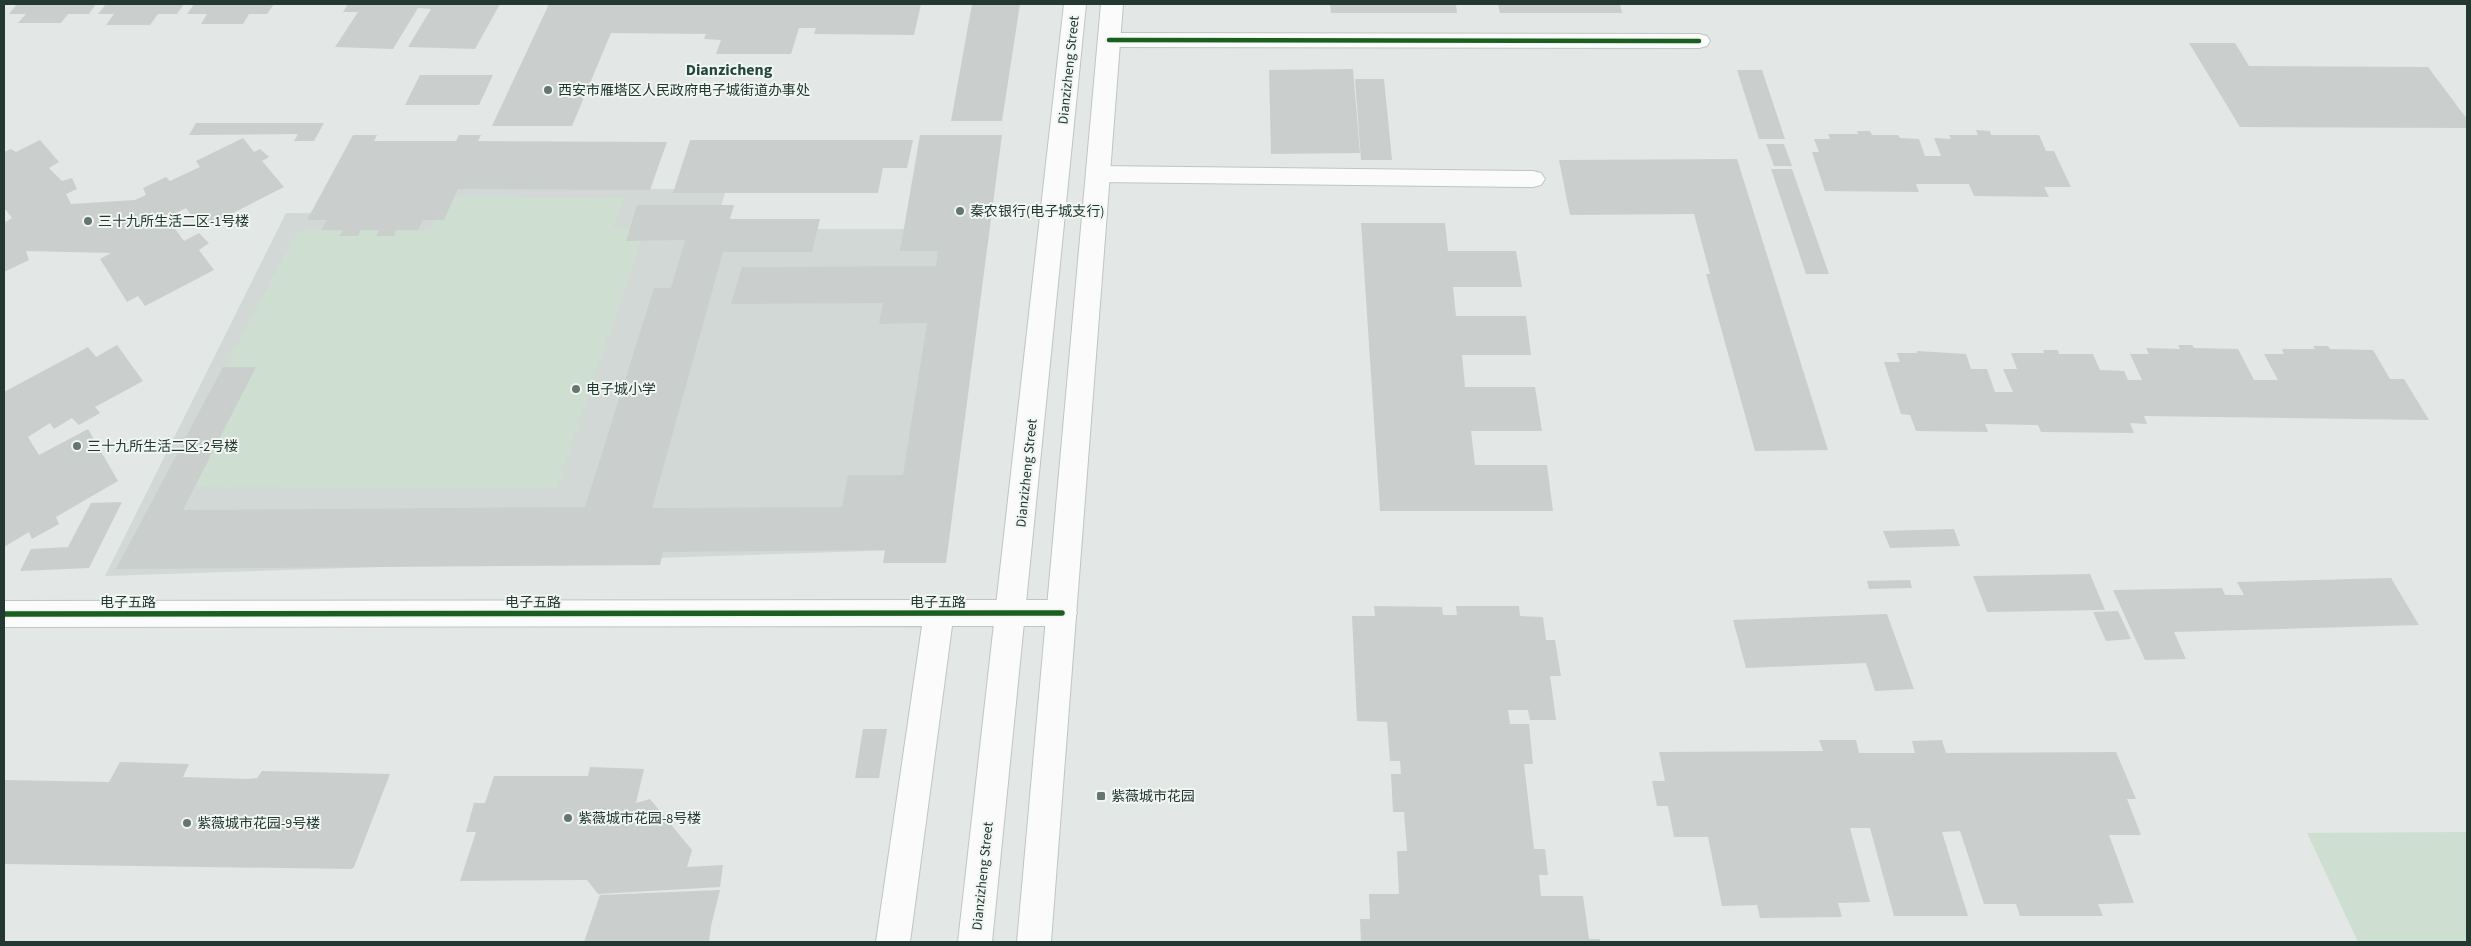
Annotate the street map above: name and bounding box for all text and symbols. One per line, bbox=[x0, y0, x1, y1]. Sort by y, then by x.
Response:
street label: Dianzizheng Street bbox=[1053, 14, 1085, 125]
district label: Dianzicheng bbox=[686, 59, 773, 81]
place label: 西安市雁塔区人民政府电子城街道办事处 bbox=[558, 81, 810, 101]
marker: 西安市雁塔区人民政府电子城街道办事处 bbox=[542, 84, 554, 96]
place label: 秦农银行(电子城支行) bbox=[970, 202, 1104, 222]
marker: 秦农银行(电子城支行) bbox=[954, 205, 966, 217]
place label: 三十九所生活二区-1号楼 bbox=[98, 212, 249, 232]
marker: 三十九所生活二区-1号楼 bbox=[82, 215, 94, 227]
place label: 电子城小学 bbox=[586, 380, 656, 400]
marker: 电子城小学 bbox=[570, 383, 582, 395]
street label: Dianzizheng Street bbox=[1011, 417, 1043, 528]
place label: 三十九所生活二区-2号楼 bbox=[87, 437, 238, 457]
marker: 三十九所生活二区-2号楼 bbox=[71, 440, 83, 452]
street label: 电子五路 bbox=[100, 593, 156, 613]
street label: 电子五路 bbox=[505, 593, 561, 613]
street label: 电子五路 bbox=[910, 593, 966, 613]
place label: 紫薇城市花园 bbox=[1111, 787, 1195, 807]
marker: 紫薇城市花园 bbox=[1095, 790, 1107, 802]
place label: 紫薇城市花园-8号楼 bbox=[578, 809, 701, 829]
marker: 紫薇城市花园-8号楼 bbox=[562, 812, 574, 824]
place label: 紫薇城市花园-9号楼 bbox=[197, 814, 320, 834]
marker: 紫薇城市花园-9号楼 bbox=[181, 817, 193, 829]
street label: Dianzizheng Street bbox=[967, 820, 999, 931]

